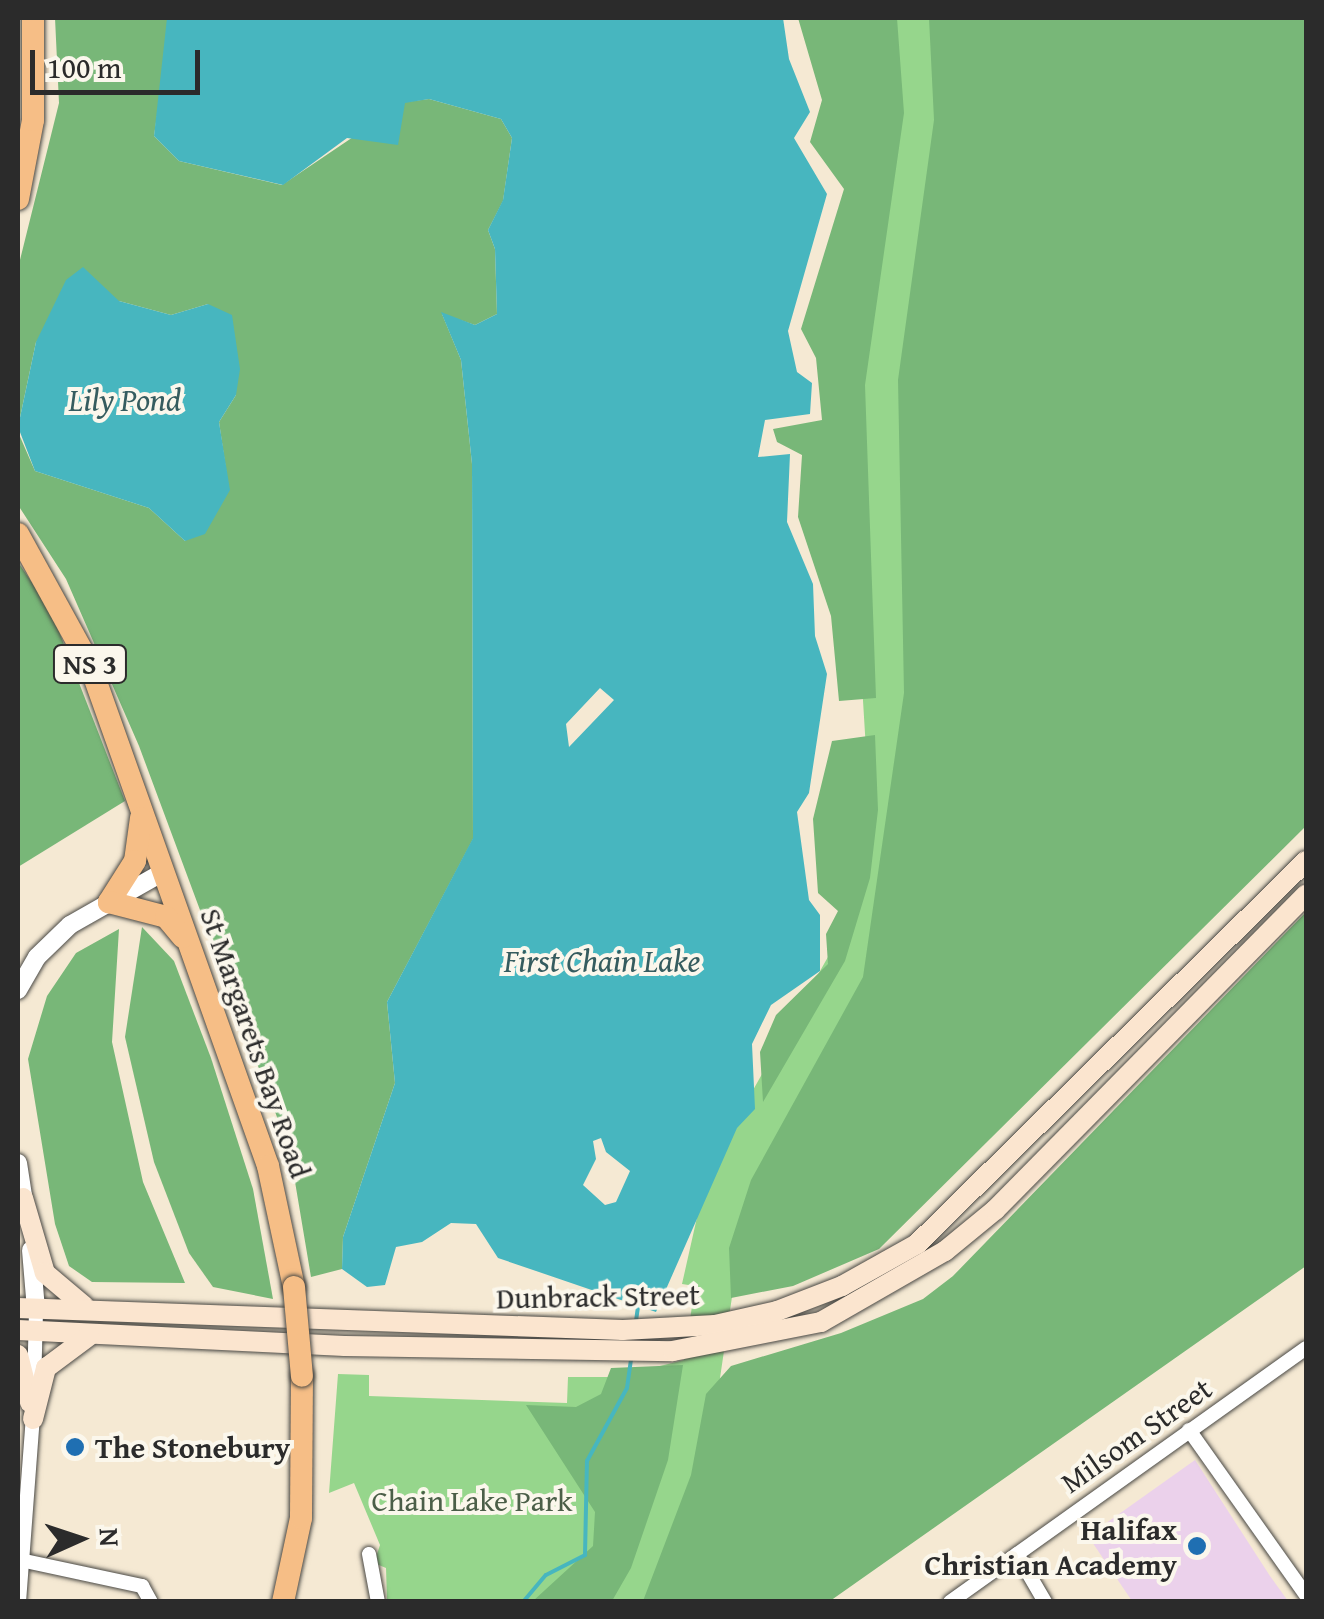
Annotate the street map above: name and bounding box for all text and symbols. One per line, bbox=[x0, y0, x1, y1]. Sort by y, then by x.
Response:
scale bar bbox=[35, 30, 205, 92]
text: 100 m bbox=[47, 45, 121, 89]
water label: Lily Pond bbox=[69, 381, 181, 419]
road number: NS 3 bbox=[52, 641, 128, 687]
street label: St Margarets Bay Road bbox=[193, 903, 319, 1183]
water label: First Chain Lake bbox=[504, 942, 700, 980]
street label: Dunbrack Street bbox=[496, 1276, 700, 1316]
street label: Milsom Street bbox=[1054, 1370, 1218, 1500]
place label: The Stonebury bbox=[95, 1429, 290, 1465]
marker: The Stonebury bbox=[64, 1436, 86, 1458]
park label: Chain Lake Park bbox=[371, 1482, 573, 1518]
north arrow bbox=[30, 1489, 130, 1589]
place label: Halifax Christian Academy bbox=[925, 1511, 1177, 1582]
text: N bbox=[89, 1527, 131, 1548]
marker: Halifax Christian Academy bbox=[1186, 1535, 1208, 1557]

